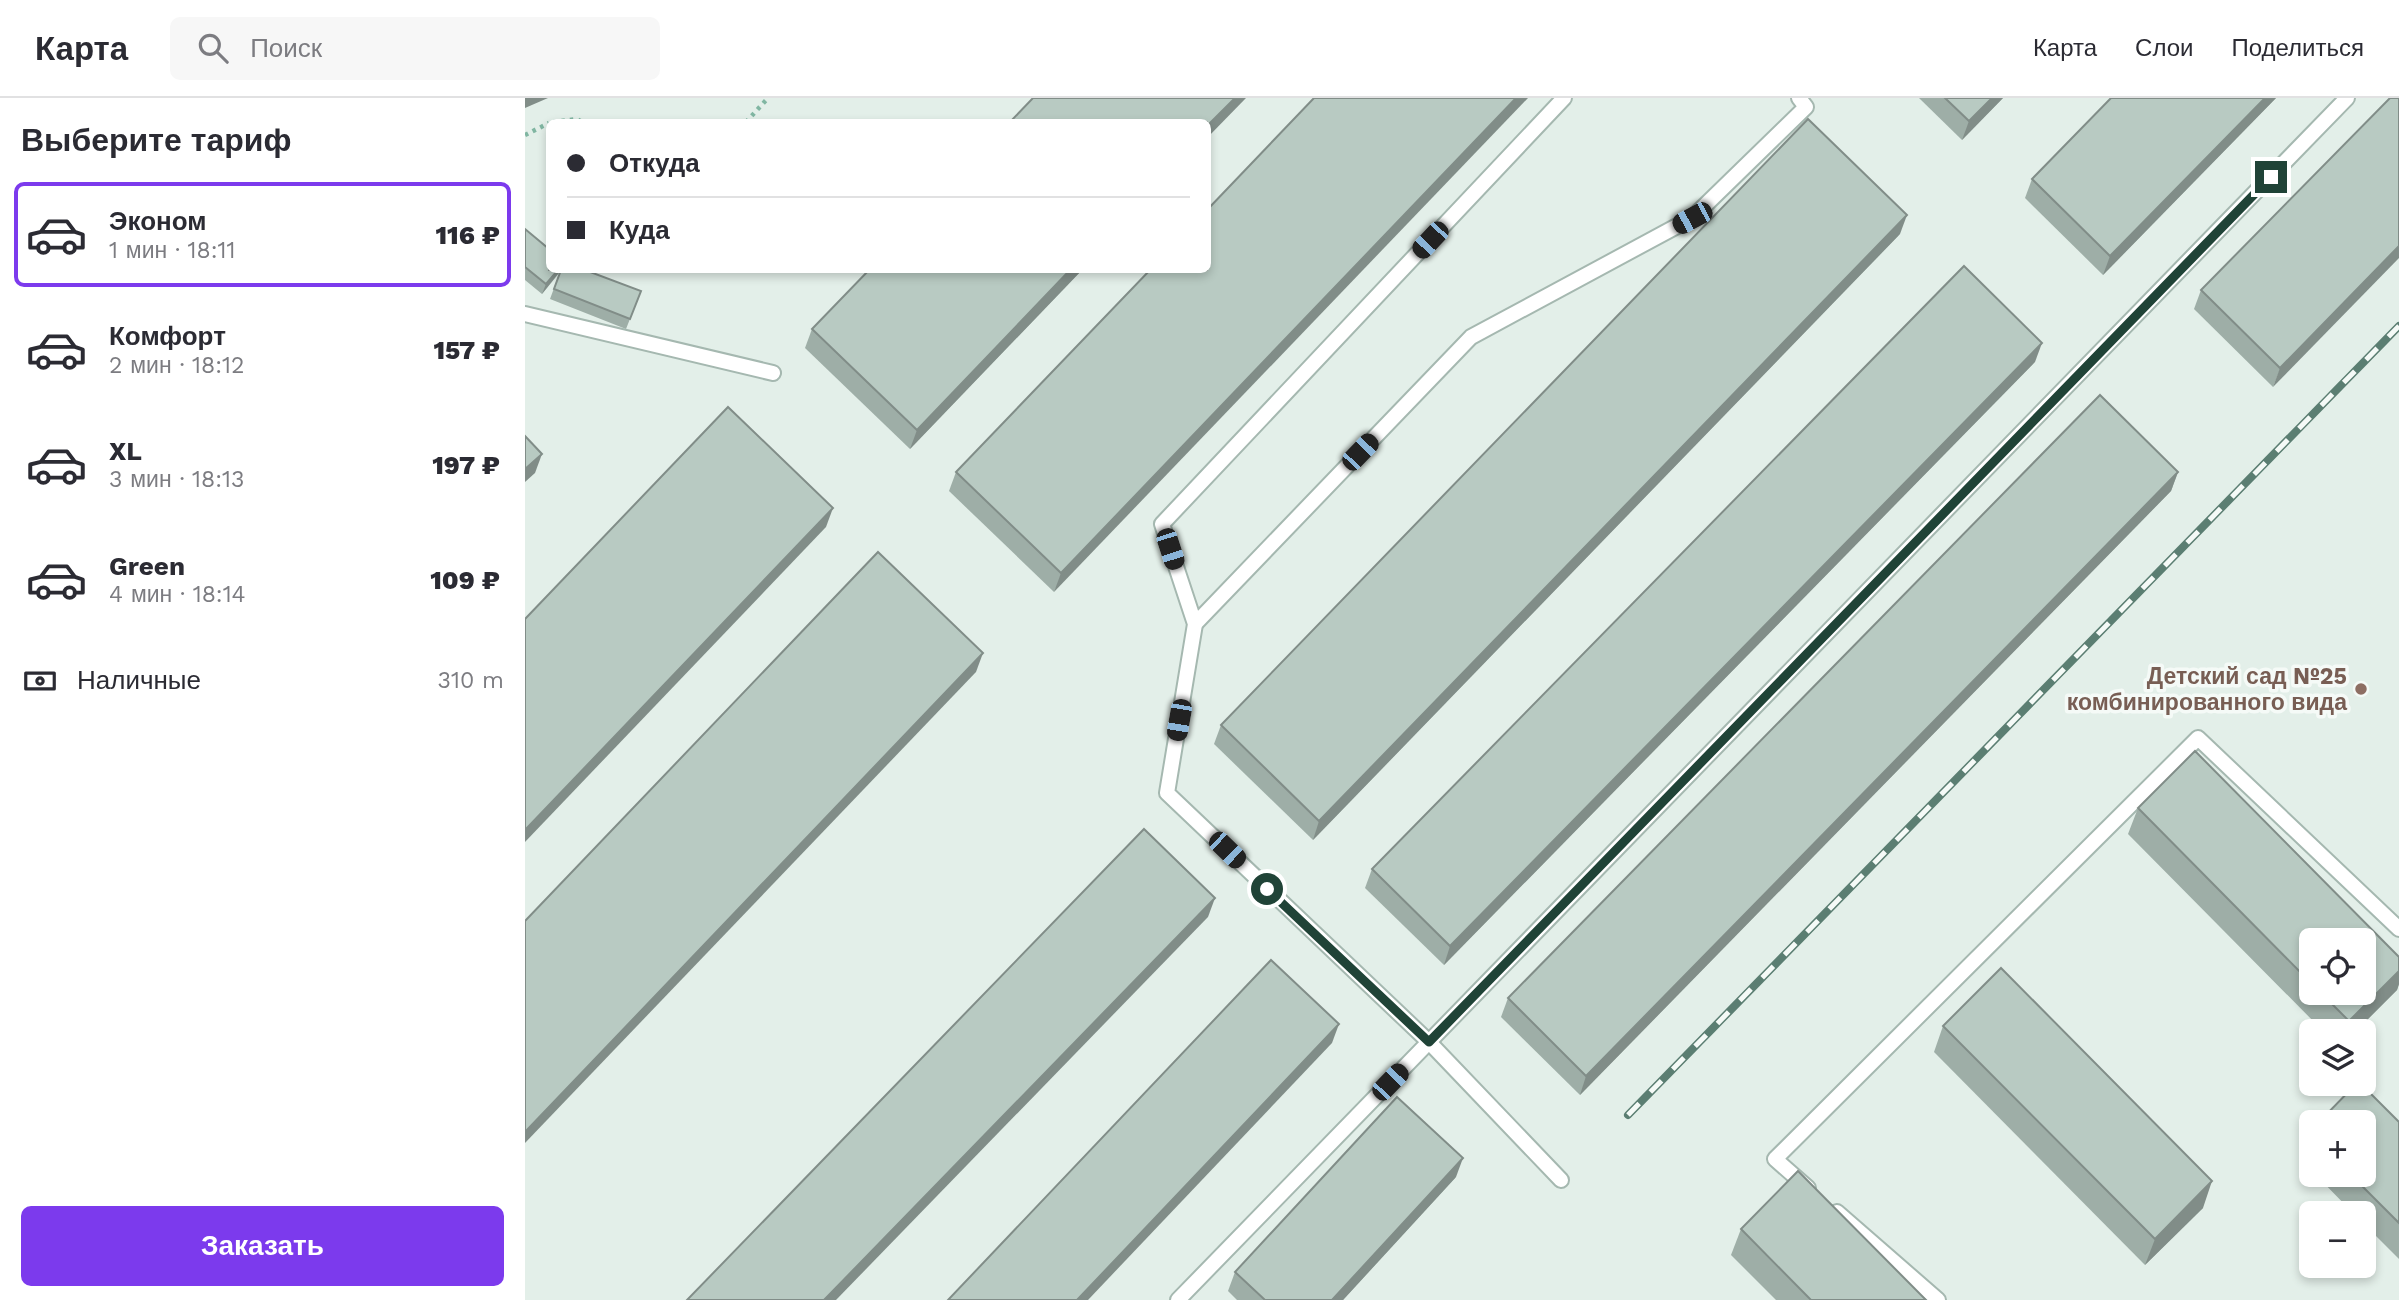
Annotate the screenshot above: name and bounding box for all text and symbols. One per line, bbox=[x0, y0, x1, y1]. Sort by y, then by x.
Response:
search box bbox=[170, 17, 660, 80]
text: Карта bbox=[35, 29, 128, 68]
icon: search bbox=[194, 29, 232, 67]
text: Поиск bbox=[250, 33, 322, 63]
text: Карта bbox=[2033, 34, 2097, 62]
text: Слои bbox=[2135, 34, 2193, 62]
text: Поделиться bbox=[2231, 34, 2364, 62]
text: Выберите тариф bbox=[21, 121, 292, 159]
text: Откуда bbox=[609, 148, 700, 178]
route end bbox=[2255, 161, 2287, 193]
car bbox=[1669, 199, 1716, 237]
icon: car bbox=[25, 203, 88, 266]
text: Эконом bbox=[109, 206, 207, 236]
text: Куда bbox=[609, 215, 670, 245]
car bbox=[1408, 217, 1453, 263]
text: 116 ₽ bbox=[436, 220, 500, 250]
text: 1 мин · 18:11 bbox=[109, 237, 236, 264]
icon: car bbox=[25, 318, 88, 381]
text: Комфорт bbox=[109, 321, 226, 351]
text: 157 ₽ bbox=[433, 335, 500, 365]
text: 2 мин · 18:12 bbox=[109, 352, 244, 379]
car bbox=[1338, 430, 1383, 474]
icon: car bbox=[25, 433, 88, 496]
text: XL bbox=[109, 436, 142, 466]
text: 197 ₽ bbox=[432, 450, 500, 480]
text: 3 мин · 18:13 bbox=[109, 466, 244, 493]
car bbox=[1154, 526, 1187, 572]
icon: car bbox=[25, 548, 88, 611]
text: Green bbox=[109, 551, 185, 581]
text: 109 ₽ bbox=[430, 565, 500, 595]
text: 4 мин · 18:14 bbox=[109, 581, 246, 608]
icon: cash bbox=[21, 662, 59, 700]
place label: Детский сад №25 комбинированного вида bbox=[2067, 663, 2347, 716]
text: Наличные bbox=[77, 665, 201, 695]
text: 310 m bbox=[438, 667, 504, 694]
marker: Детский сад №25 комбинированного вида bbox=[2353, 681, 2369, 697]
car bbox=[1166, 697, 1193, 743]
car bbox=[1205, 828, 1250, 872]
route start bbox=[1251, 873, 1283, 905]
map controls bbox=[2299, 928, 2376, 1278]
button: locate bbox=[2299, 928, 2376, 1005]
button: layers bbox=[2299, 1019, 2376, 1096]
car bbox=[1368, 1060, 1413, 1104]
button: + bbox=[2299, 1110, 2376, 1187]
button: − bbox=[2299, 1201, 2376, 1278]
button: Заказать bbox=[21, 1206, 504, 1286]

